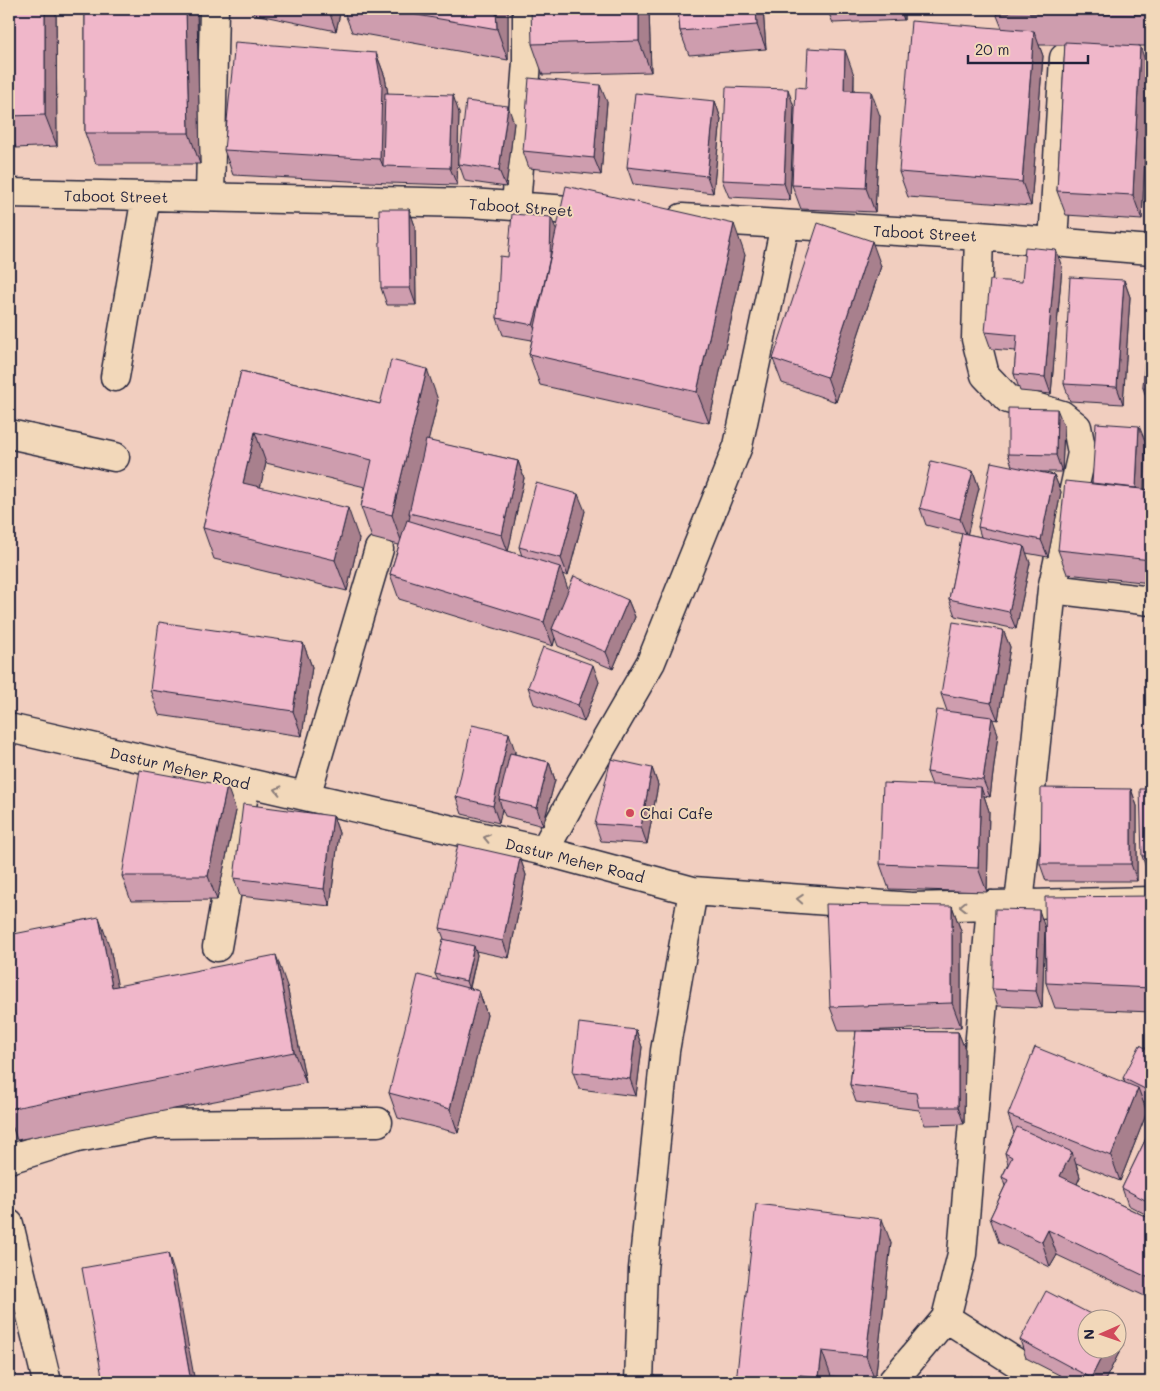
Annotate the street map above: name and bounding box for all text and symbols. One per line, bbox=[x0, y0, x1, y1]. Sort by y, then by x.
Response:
scale bar bbox=[968, 32, 1088, 64]
text: 20 m bbox=[975, 39, 1009, 59]
street label: Taboot Street bbox=[64, 185, 168, 207]
street label: Taboot Street bbox=[468, 193, 574, 221]
street label: Taboot Street bbox=[872, 220, 978, 246]
street label: Dastur Meher Road bbox=[108, 742, 252, 794]
one-way arrow bbox=[273, 785, 282, 796]
place label: Chai Cafe bbox=[640, 803, 713, 823]
marker: Chai Cafe bbox=[624, 807, 636, 819]
one-way arrow bbox=[483, 833, 492, 844]
street label: Dastur Meher Road bbox=[503, 833, 647, 887]
one-way arrow bbox=[796, 893, 804, 904]
one-way arrow bbox=[958, 901, 966, 911]
north arrow bbox=[1078, 1308, 1128, 1358]
text: N bbox=[1079, 1329, 1098, 1340]

